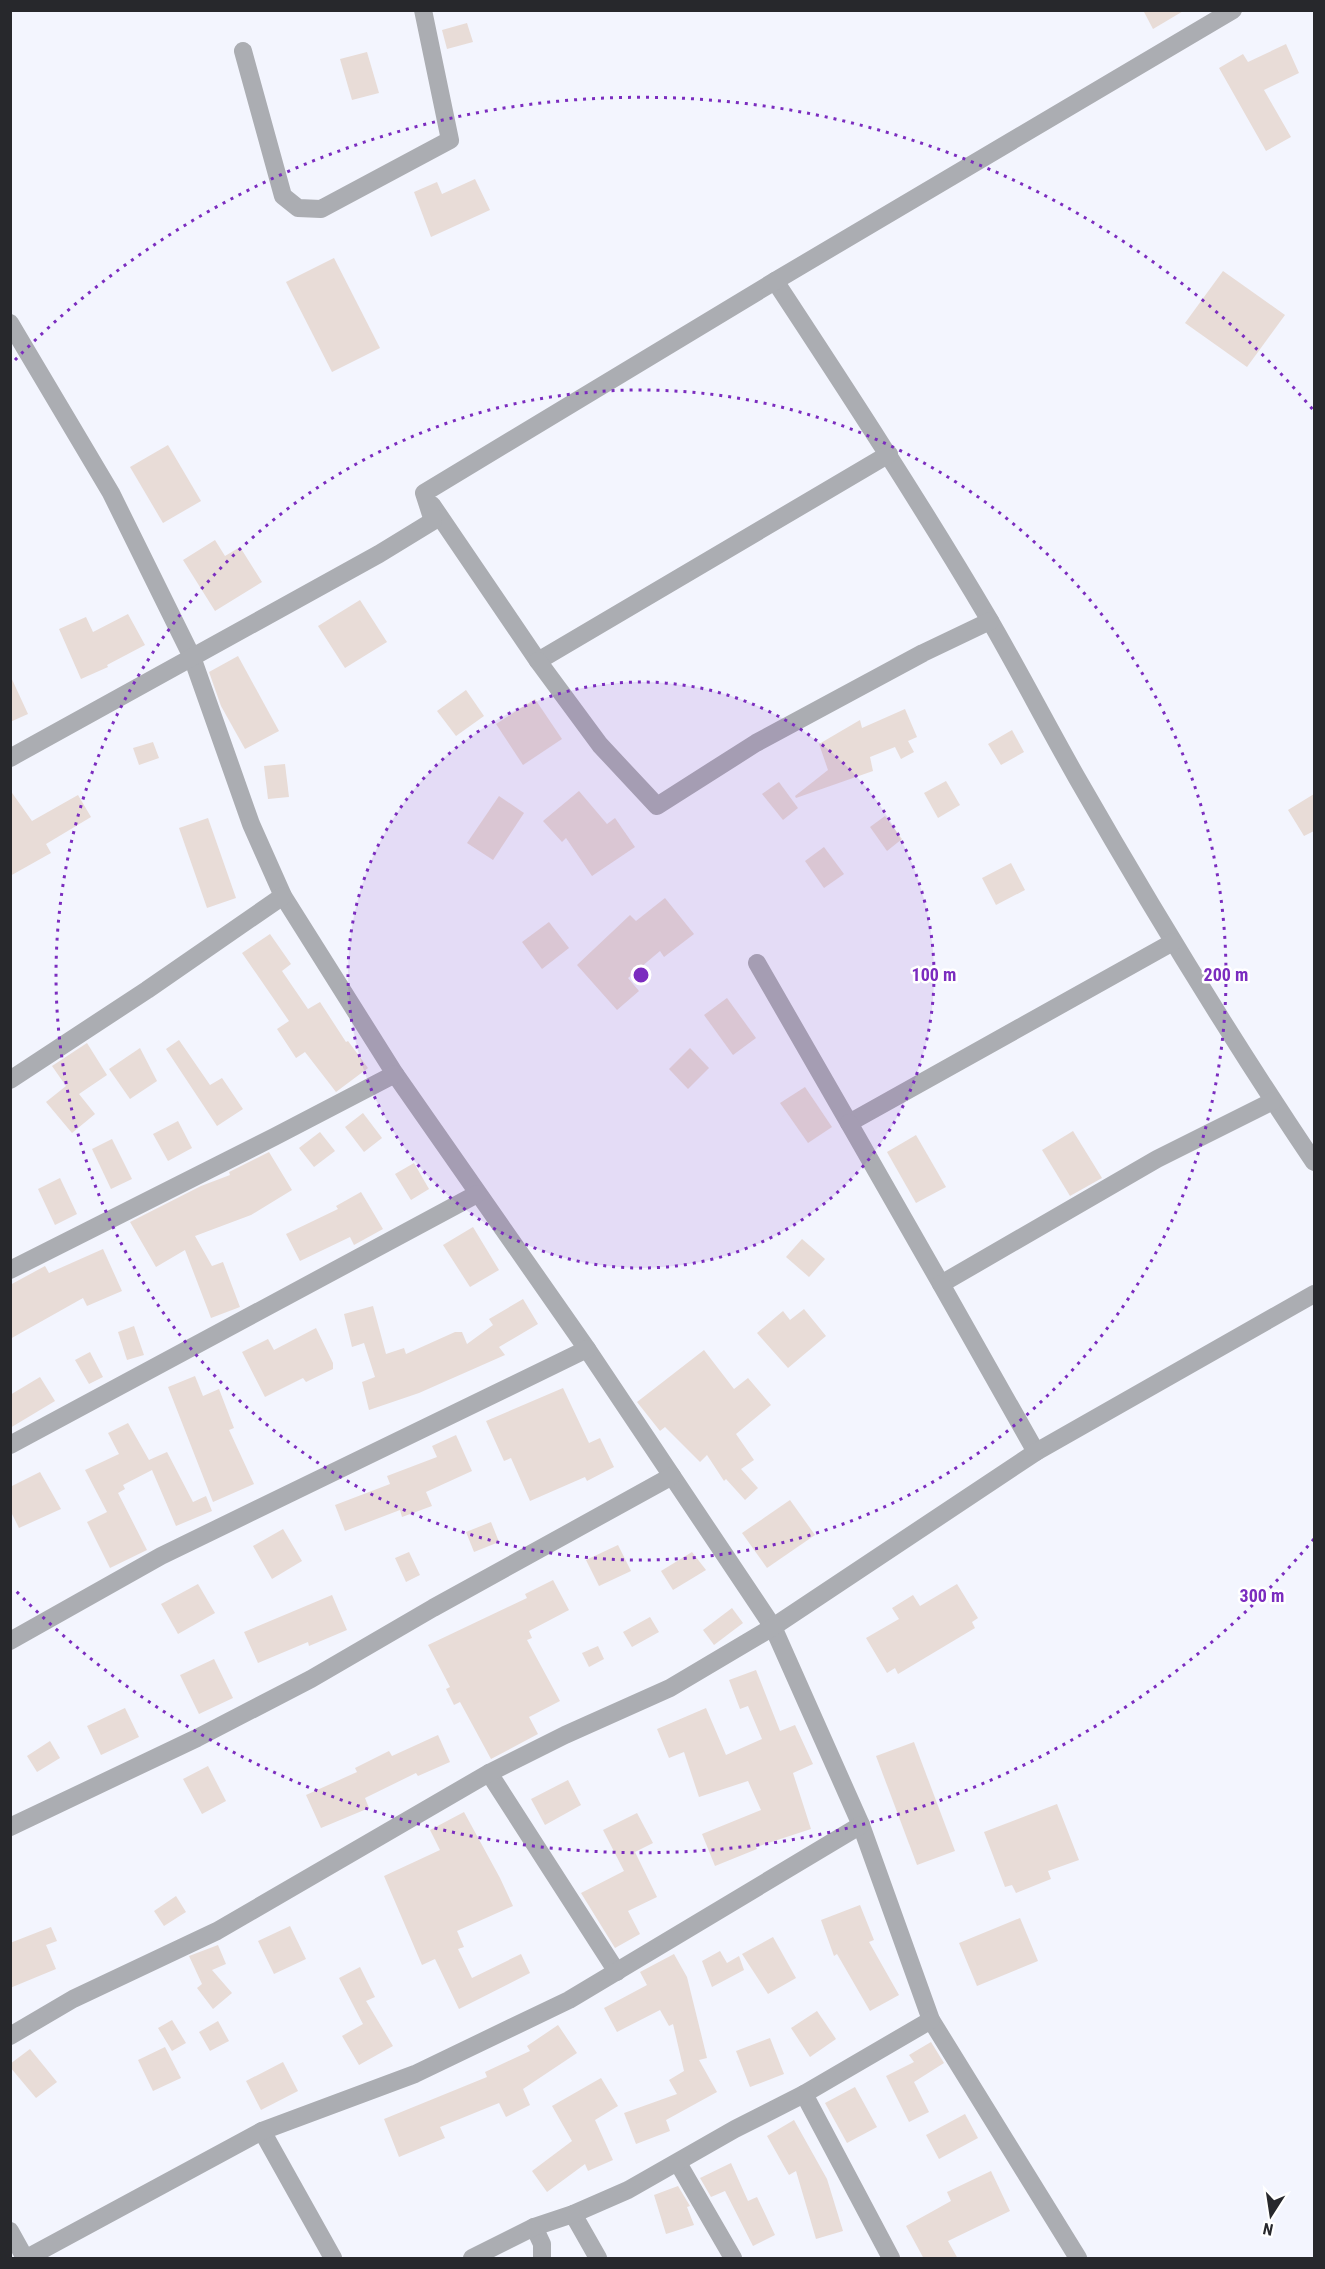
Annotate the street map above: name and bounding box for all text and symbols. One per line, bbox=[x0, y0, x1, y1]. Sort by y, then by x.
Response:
text: 100 m bbox=[912, 964, 956, 985]
text: 200 m bbox=[1204, 964, 1248, 985]
centre of rings bbox=[631, 965, 651, 985]
text: 300 m bbox=[1240, 1585, 1284, 1606]
north arrow bbox=[1241, 2185, 1301, 2245]
text: N bbox=[1261, 2219, 1275, 2239]

